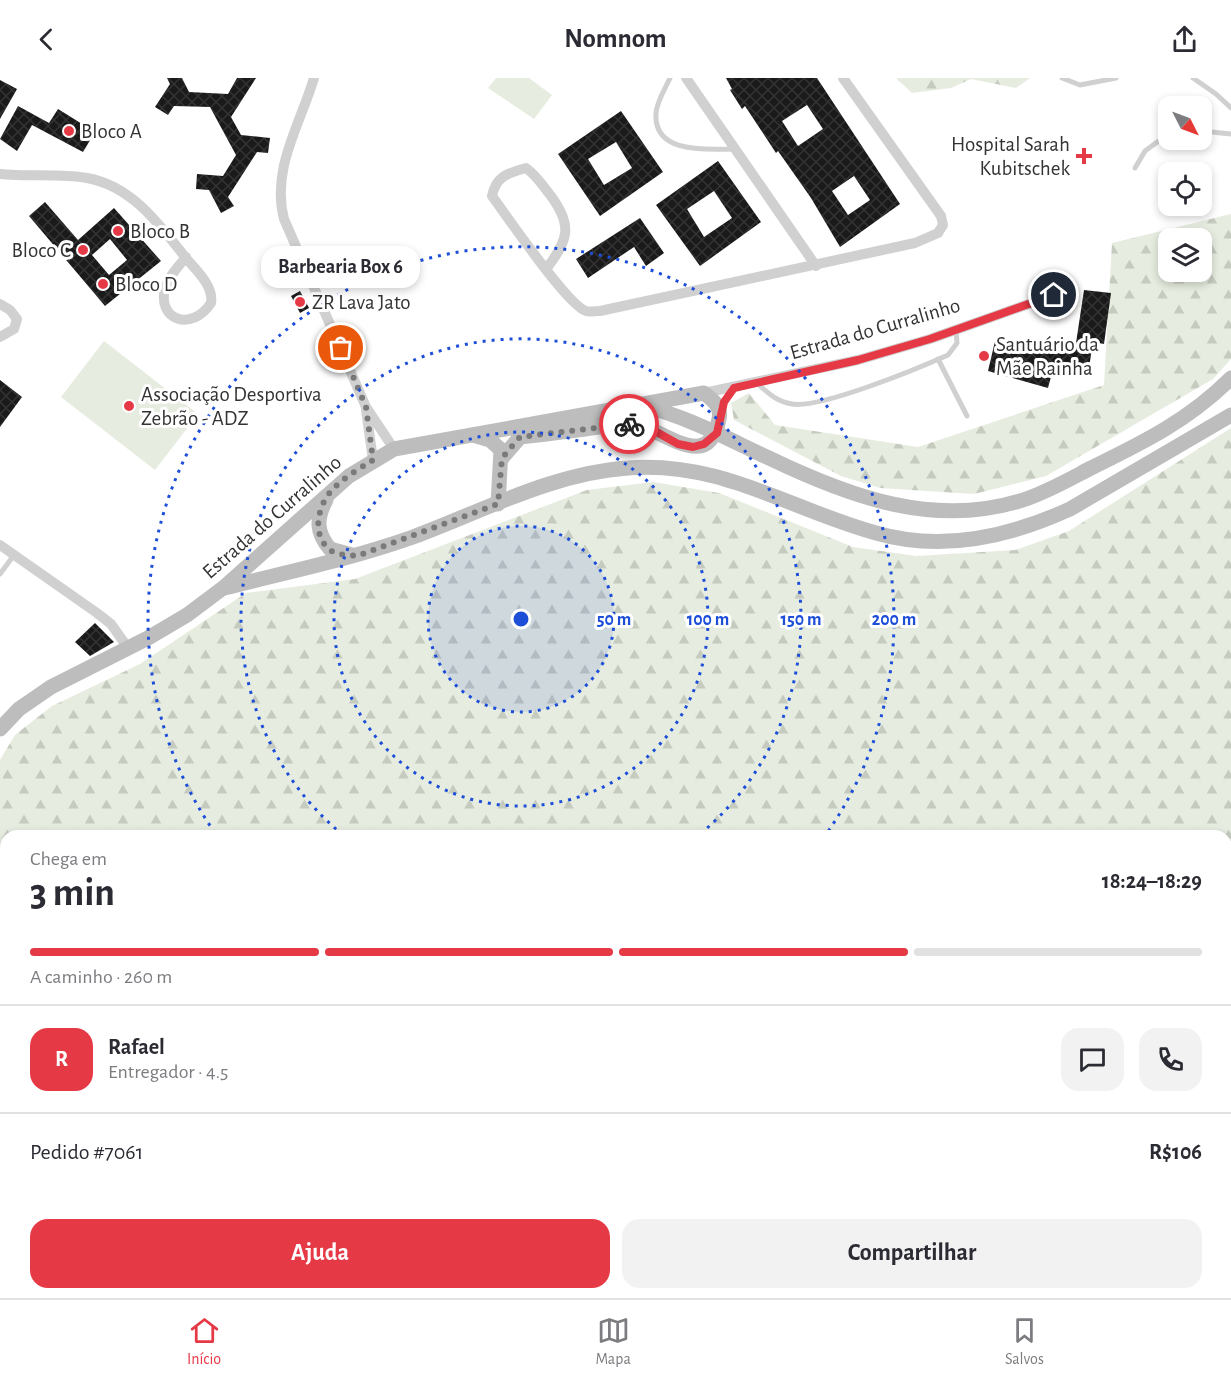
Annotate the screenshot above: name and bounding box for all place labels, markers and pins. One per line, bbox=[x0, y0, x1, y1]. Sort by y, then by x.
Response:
place label: Bloco A bbox=[81, 121, 142, 142]
marker: Bloco A bbox=[62, 124, 76, 138]
place label: Hospital Sarah Kubitschek bbox=[951, 134, 1070, 179]
marker: Hospital Sarah Kubitschek bbox=[1075, 147, 1093, 165]
place label: Bloco B bbox=[130, 221, 190, 242]
marker: Bloco B bbox=[111, 224, 125, 238]
place label: Bloco C bbox=[11, 240, 71, 261]
marker: Bloco C bbox=[76, 243, 90, 257]
callout: Barbearia Box 6 bbox=[262, 246, 421, 288]
pin bbox=[1028, 269, 1079, 320]
place label: Bloco D bbox=[115, 274, 177, 295]
marker: Bloco D bbox=[96, 277, 110, 291]
place label: ZR Lava Jato bbox=[312, 292, 411, 313]
marker: ZR Lava Jato bbox=[293, 295, 307, 309]
pin bbox=[315, 322, 366, 373]
place label: Santuário da Mãe Rainha bbox=[996, 334, 1099, 379]
marker: Santuário da Mãe Rainha bbox=[977, 349, 991, 363]
place label: Associação Desportiva Zebrão - ADZ bbox=[141, 384, 322, 429]
marker: Associação Desportiva Zebrão - ADZ bbox=[122, 399, 136, 413]
centre of rings bbox=[511, 609, 531, 629]

